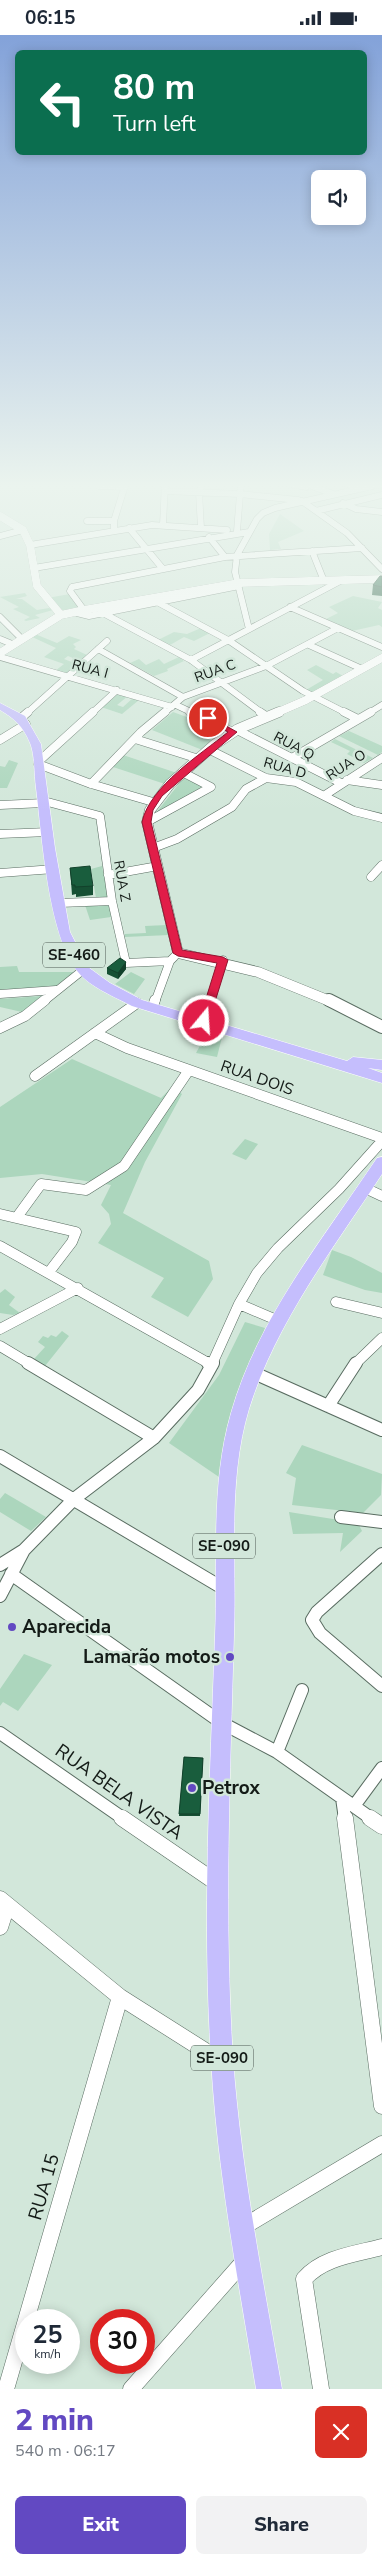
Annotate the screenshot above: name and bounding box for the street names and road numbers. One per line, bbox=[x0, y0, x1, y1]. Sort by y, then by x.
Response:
street label: RUA I bbox=[70, 655, 110, 683]
street label: RUA C bbox=[192, 655, 238, 687]
street label: RUA Q bbox=[270, 727, 318, 765]
street label: RUA O bbox=[322, 745, 370, 785]
street label: RUA D bbox=[261, 753, 309, 783]
street label: RUA Z bbox=[109, 859, 135, 903]
road number: SE-460 bbox=[43, 943, 105, 967]
street label: RUA DOIS bbox=[217, 1055, 297, 1101]
road number: SE-090 bbox=[193, 1533, 255, 1559]
street label: RUA BELA VISTA bbox=[50, 1738, 188, 1846]
road number: SE-090 bbox=[191, 2045, 253, 2071]
street label: RUA 15 bbox=[22, 2151, 66, 2223]

